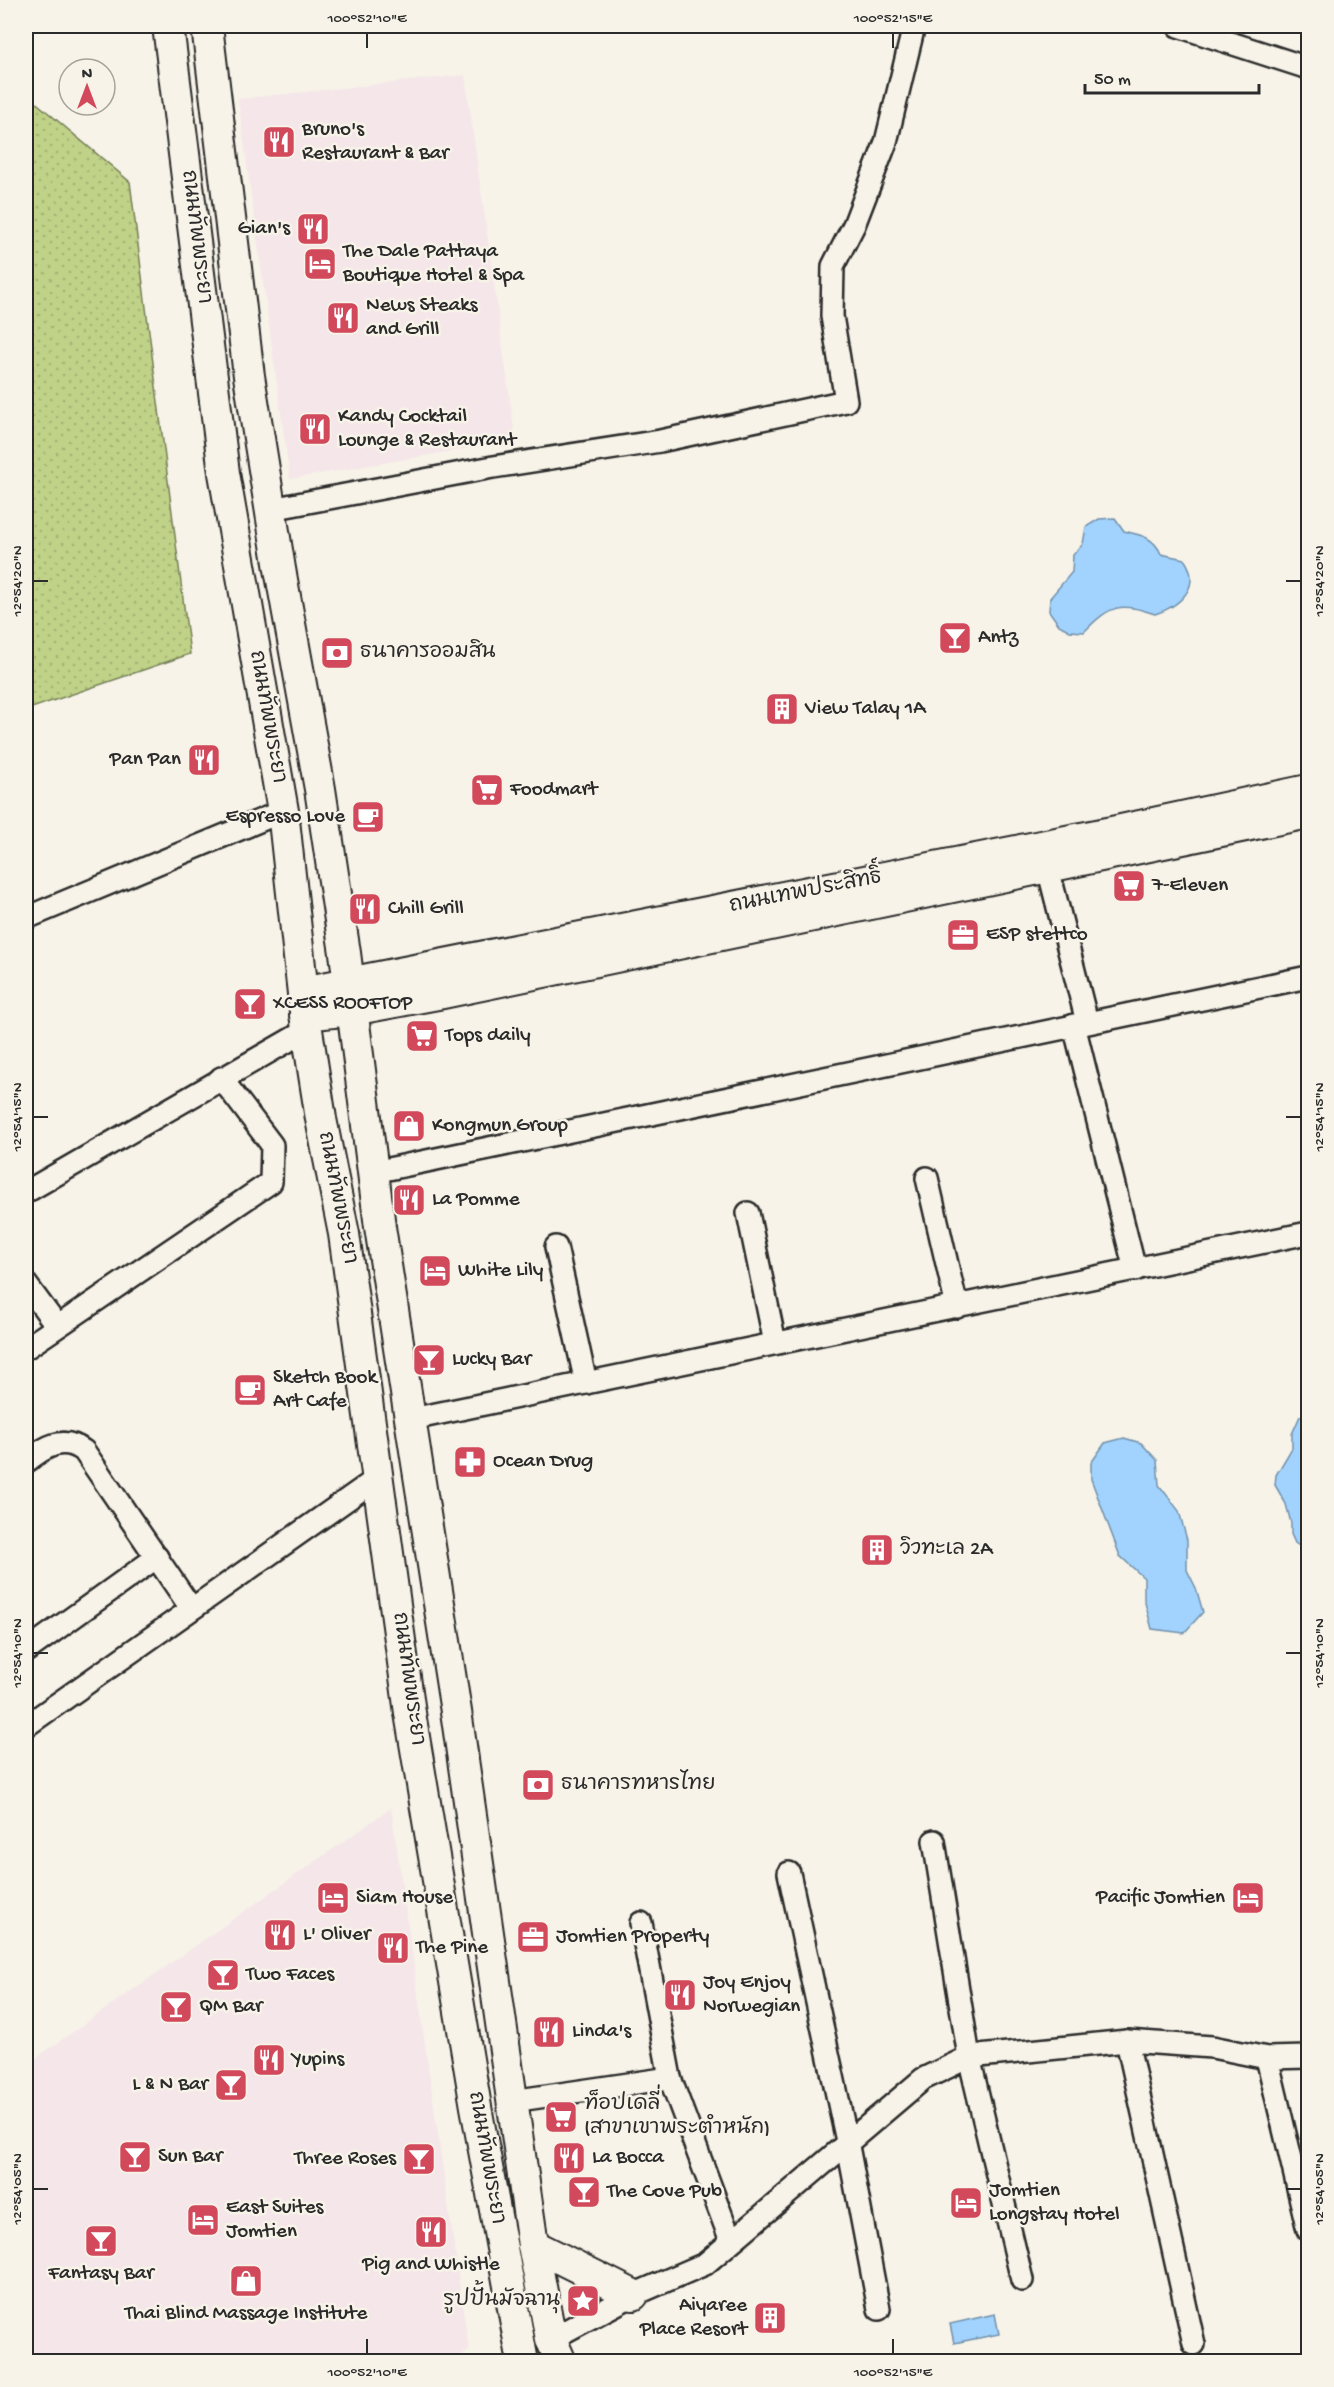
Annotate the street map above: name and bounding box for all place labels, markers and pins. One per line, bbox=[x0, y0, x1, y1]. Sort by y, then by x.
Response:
place label: Bruno's Restaurant & Bar bbox=[301, 118, 450, 167]
restaurant icon: Bruno's Restaurant & Bar bbox=[261, 124, 297, 160]
restaurant icon: Gian's bbox=[295, 211, 331, 247]
place label: Gian's bbox=[238, 217, 291, 242]
place label: The Dale Pattaya Boutique Hotel & Spa bbox=[342, 240, 525, 289]
hotel icon: The Dale Pattaya Boutique Hotel & Spa bbox=[302, 246, 338, 282]
place label: News Steaks and Grill bbox=[366, 294, 479, 343]
restaurant icon: News Steaks and Grill bbox=[325, 300, 361, 336]
place label: Kandy Cocktail Lounge & Restaurant bbox=[338, 405, 519, 454]
restaurant icon: Kandy Cocktail Lounge & Restaurant bbox=[297, 411, 333, 447]
bar icon: Antz bbox=[937, 620, 973, 656]
place label: Antz bbox=[978, 626, 1019, 651]
bank icon: ธนาคารออมสิน bbox=[319, 635, 355, 671]
place label: ธนาคารออมสิน bbox=[360, 638, 496, 666]
building icon: View Talay 1A bbox=[764, 691, 800, 727]
place label: View Talay 1A bbox=[804, 697, 927, 722]
restaurant icon: Pan Pan bbox=[186, 742, 222, 778]
place label: Pan Pan bbox=[109, 748, 181, 773]
supermarket icon: Foodmart bbox=[469, 772, 505, 808]
place label: Foodmart bbox=[509, 778, 600, 803]
cafe icon: Espresso Love bbox=[350, 799, 386, 835]
place label: Espresso Love bbox=[226, 805, 346, 830]
supermarket icon: 7-Eleven bbox=[1111, 868, 1147, 904]
place label: 7-Eleven bbox=[1151, 874, 1228, 899]
restaurant icon: Chill Grill bbox=[347, 891, 383, 927]
place label: Chill Grill bbox=[388, 897, 464, 922]
office icon: ESP stettco bbox=[945, 917, 981, 953]
place label: ESP stettco bbox=[986, 923, 1088, 948]
bar icon: XCESS ROOFTOP bbox=[232, 986, 268, 1022]
place label: XCESS ROOFTOP bbox=[272, 992, 413, 1017]
supermarket icon: Tops daily bbox=[404, 1018, 440, 1054]
place label: Tops daily bbox=[444, 1024, 531, 1049]
shop icon: Kongmun Group bbox=[391, 1108, 427, 1144]
place label: Kongmun Group bbox=[432, 1114, 569, 1139]
restaurant icon: La Pomme bbox=[391, 1182, 427, 1218]
place label: La Pomme bbox=[432, 1188, 521, 1213]
hotel icon: White Lily bbox=[417, 1253, 453, 1289]
place label: White Lily bbox=[458, 1259, 543, 1284]
bar icon: Lucky Bar bbox=[411, 1342, 447, 1378]
place label: Lucky Bar bbox=[452, 1348, 533, 1373]
place label: Sketch Book Art Cafe bbox=[273, 1366, 379, 1415]
cafe icon: Sketch Book Art Cafe bbox=[232, 1372, 268, 1408]
pharmacy icon: Ocean Drug bbox=[452, 1444, 488, 1480]
place label: Ocean Drug bbox=[493, 1450, 593, 1475]
building icon: วิวทะเล 2A bbox=[859, 1532, 895, 1568]
place label: วิวทะเล 2A bbox=[900, 1535, 994, 1563]
bank icon: ธนาคารทหารไทย bbox=[520, 1767, 556, 1803]
place label: ธนาคารทหารไทย bbox=[561, 1769, 716, 1798]
hotel icon: Siam House bbox=[315, 1880, 351, 1916]
hotel icon: Pacific Jomtien bbox=[1230, 1880, 1266, 1916]
place label: Siam House bbox=[356, 1886, 454, 1911]
place label: Pacific Jomtien bbox=[1095, 1886, 1225, 1911]
restaurant icon: L' Oliver bbox=[262, 1917, 298, 1953]
office icon: Jomtien Property bbox=[515, 1919, 551, 1955]
place label: L' Oliver bbox=[303, 1923, 372, 1948]
place label: Jomtien Property bbox=[556, 1925, 709, 1950]
restaurant icon: The Pine bbox=[375, 1930, 411, 1966]
place label: The Pine bbox=[415, 1936, 489, 1961]
bar icon: Two Faces bbox=[205, 1957, 241, 1993]
place label: Two Faces bbox=[245, 1963, 336, 1988]
place label: Joy Enjoy Norwegian bbox=[703, 1971, 800, 2020]
restaurant icon: Joy Enjoy Norwegian bbox=[662, 1977, 698, 2013]
bar icon: QM Bar bbox=[158, 1989, 194, 2025]
place label: QM Bar bbox=[199, 1995, 264, 2020]
restaurant icon: Linda's bbox=[531, 2014, 567, 2050]
place label: Linda's bbox=[572, 2020, 633, 2045]
restaurant icon: Yupins bbox=[251, 2042, 287, 2078]
place label: Yupins bbox=[290, 2048, 345, 2073]
bar icon: L & N Bar bbox=[213, 2067, 249, 2103]
place label: L & N Bar bbox=[132, 2073, 210, 2098]
place label: ท็อปเดลี่ (สาขาเขาพระตำหนัก) bbox=[584, 2084, 770, 2142]
supermarket icon: ท็อปเดลี่ (สาขาเขาพระตำหนัก) bbox=[543, 2099, 579, 2135]
bar icon: Sun Bar bbox=[117, 2139, 153, 2175]
restaurant icon: La Bocca bbox=[551, 2140, 587, 2176]
bar icon: Three Roses bbox=[401, 2141, 437, 2177]
place label: Sun Bar bbox=[158, 2145, 224, 2170]
place label: La Bocca bbox=[592, 2146, 665, 2171]
place label: Three Roses bbox=[293, 2147, 397, 2172]
bar icon: The Cove Pub bbox=[566, 2174, 602, 2210]
place label: Jomtien Longstay Hotel bbox=[989, 2179, 1120, 2228]
place label: The Cove Pub bbox=[606, 2180, 722, 2205]
hotel icon: Jomtien Longstay Hotel bbox=[948, 2185, 984, 2221]
place label: East Suites Jomtien bbox=[226, 2196, 325, 2245]
hotel icon: East Suites Jomtien bbox=[185, 2202, 221, 2238]
restaurant icon: Pig and Whistle bbox=[413, 2214, 449, 2250]
bar icon: Fantasy Bar bbox=[83, 2223, 119, 2259]
place label: Pig and Whistle bbox=[361, 2253, 501, 2278]
place label: Fantasy Bar bbox=[47, 2262, 155, 2287]
shop icon: Thai Blind Massage Institute bbox=[228, 2263, 264, 2299]
place label: รูปปั้นมัจฉานุ bbox=[443, 2279, 560, 2314]
place icon: รูปปั้นมัจฉานุ bbox=[565, 2283, 601, 2319]
place label: Aiyaree Place Resort bbox=[639, 2294, 749, 2343]
building icon: Aiyaree Place Resort bbox=[752, 2300, 788, 2336]
place label: Thai Blind Massage Institute bbox=[124, 2302, 368, 2327]

